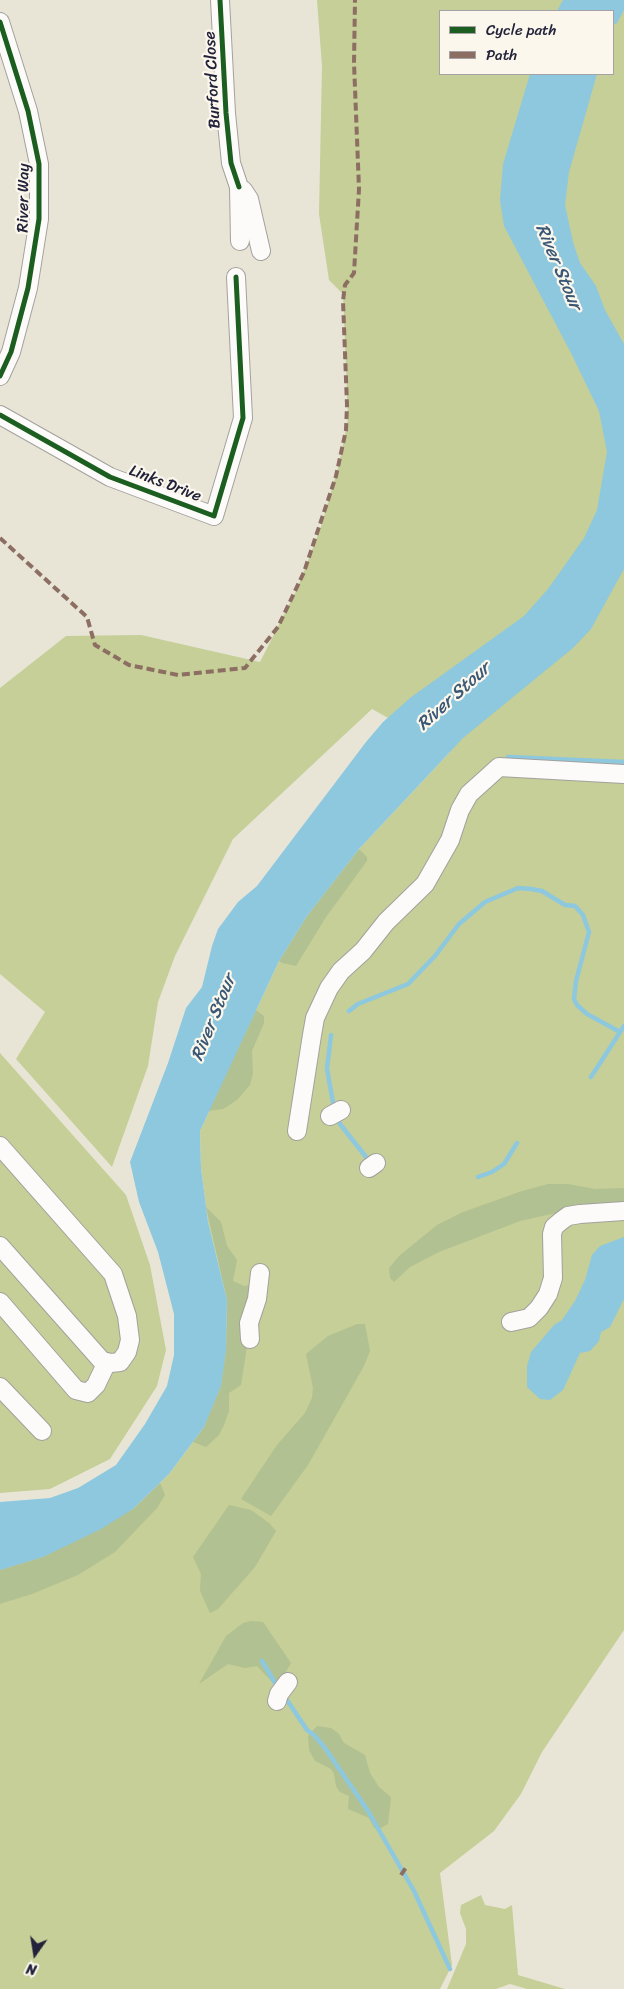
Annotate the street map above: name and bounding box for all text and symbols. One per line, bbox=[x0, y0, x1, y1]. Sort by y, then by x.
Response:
legend bbox=[439, 10, 614, 75]
text: Cycle path bbox=[486, 17, 556, 43]
street label: Burford Close bbox=[201, 31, 225, 129]
text: Path bbox=[486, 42, 517, 68]
street label: River Way bbox=[14, 163, 34, 233]
water label: River Stour bbox=[530, 221, 586, 313]
street label: Links Drive bbox=[126, 461, 204, 507]
water label: River Stour bbox=[413, 659, 495, 735]
water label: River Stour bbox=[187, 972, 241, 1064]
north arrow bbox=[10, 1929, 60, 1979]
text: N bbox=[24, 1956, 39, 1982]

